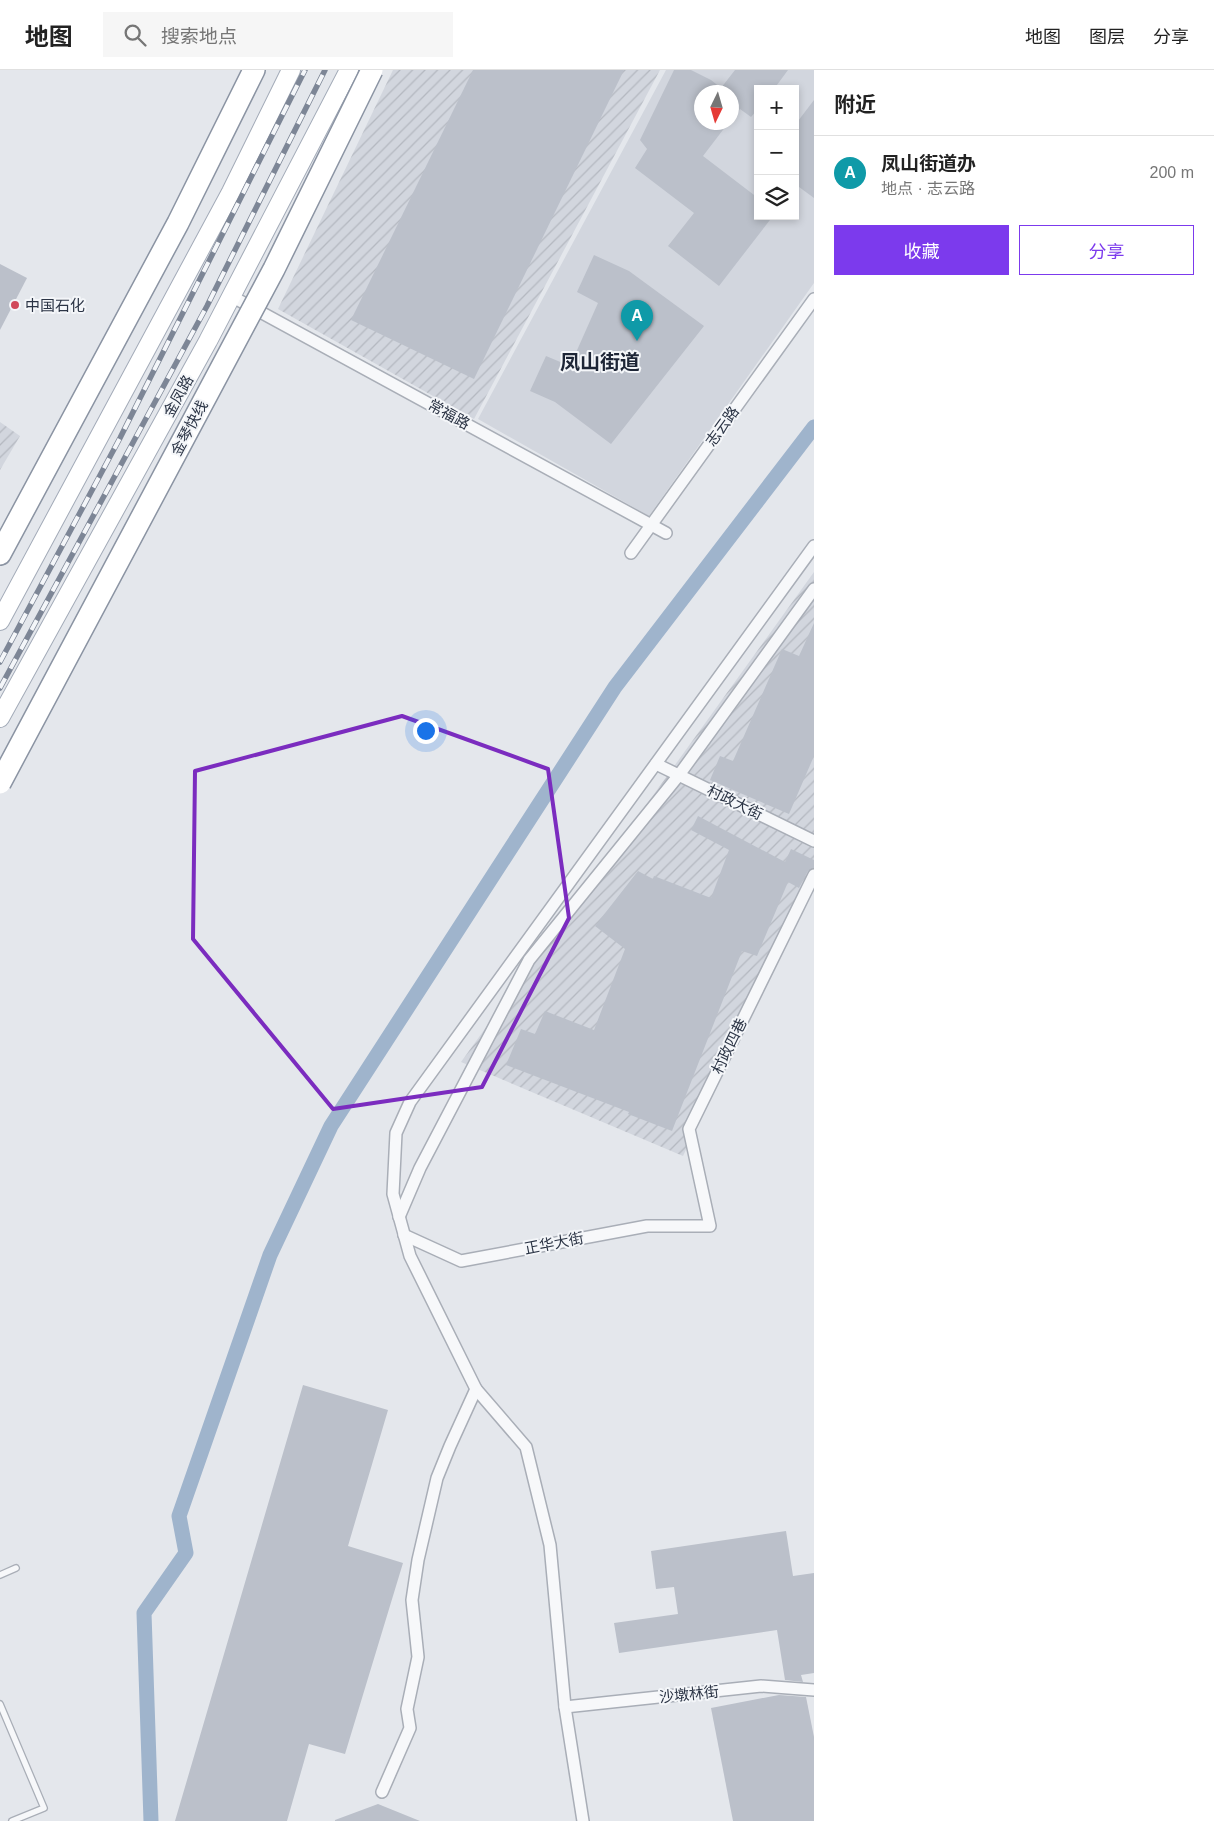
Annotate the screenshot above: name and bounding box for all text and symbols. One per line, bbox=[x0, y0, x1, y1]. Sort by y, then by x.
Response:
search box bbox=[103, 12, 453, 57]
icon: search bbox=[121, 21, 149, 49]
text: 地图 bbox=[25, 23, 73, 50]
text: 搜索地点 bbox=[161, 26, 237, 47]
text: 地图 bbox=[1025, 27, 1061, 47]
text: 图层 bbox=[1089, 27, 1125, 47]
text: 分享 bbox=[1153, 27, 1189, 47]
north arrow bbox=[694, 85, 739, 130]
map controls bbox=[754, 85, 799, 220]
button: + bbox=[754, 85, 799, 130]
text: 附近 bbox=[834, 93, 876, 116]
button: − bbox=[754, 130, 799, 175]
text: 凤山街道办 bbox=[881, 153, 976, 174]
text: A bbox=[844, 164, 856, 181]
text: 200 m bbox=[1150, 164, 1194, 181]
button: layers bbox=[754, 175, 799, 220]
text: 地点 · 志云路 bbox=[881, 180, 975, 197]
button: 收藏 bbox=[834, 225, 1009, 275]
button: 分享 bbox=[1019, 225, 1194, 275]
place label: 中国石化 bbox=[25, 297, 85, 314]
marker: 中国石化 bbox=[9, 299, 21, 311]
pin: A bbox=[621, 300, 653, 341]
district label: 凤山街道 bbox=[560, 351, 640, 373]
street label: 金凤路 bbox=[160, 372, 196, 420]
street label: 常福路 bbox=[425, 396, 473, 432]
street label: 金琴快线 bbox=[167, 398, 211, 458]
street label: 志云路 bbox=[702, 403, 742, 449]
your location bbox=[413, 718, 439, 744]
street label: 村政大街 bbox=[704, 781, 766, 823]
street label: 村政四巷 bbox=[708, 1015, 750, 1077]
street label: 正华大街 bbox=[523, 1229, 585, 1257]
street label: 沙墩林街 bbox=[658, 1682, 720, 1706]

